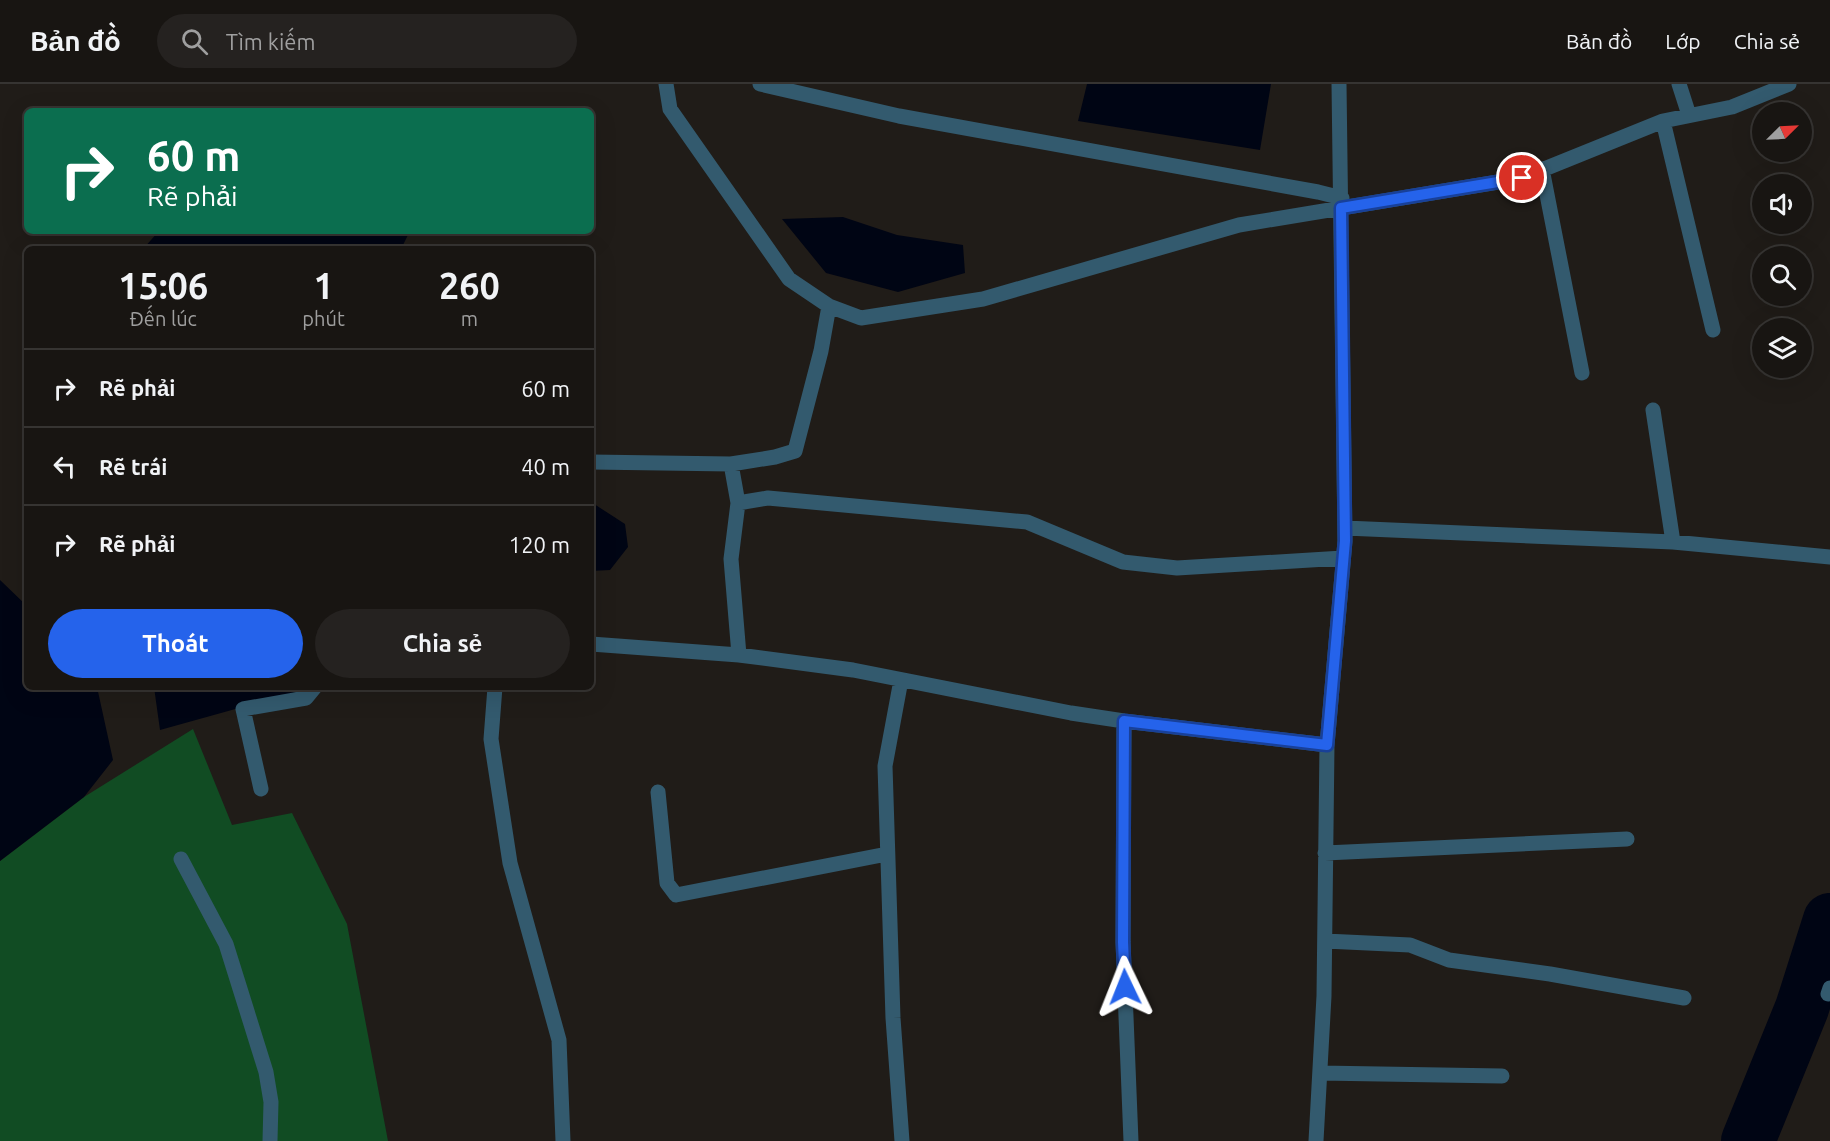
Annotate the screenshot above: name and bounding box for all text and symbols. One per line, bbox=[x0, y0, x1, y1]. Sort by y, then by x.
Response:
search box bbox=[157, 14, 577, 68]
text: Bản đồ bbox=[30, 25, 121, 56]
icon: search bbox=[178, 25, 211, 58]
text: Tìm kiếm bbox=[226, 29, 315, 54]
text: Bản đồ bbox=[1566, 29, 1632, 53]
text: Lớp bbox=[1665, 29, 1701, 53]
text: Chia sẻ bbox=[1734, 29, 1800, 53]
north arrow bbox=[1752, 102, 1812, 162]
map controls bbox=[1752, 102, 1812, 378]
icon: right bbox=[48, 132, 126, 210]
text: 60 m bbox=[147, 132, 241, 179]
pin bbox=[1496, 152, 1547, 203]
icon: arrive bbox=[1505, 161, 1538, 194]
button: sound bbox=[1752, 174, 1812, 234]
text: Rẽ phải bbox=[147, 181, 238, 211]
button: search bbox=[1752, 246, 1812, 306]
text: 15:06 bbox=[118, 265, 208, 306]
text: 1 bbox=[313, 265, 334, 306]
text: 260 bbox=[439, 265, 500, 306]
text: Đến lúc bbox=[129, 307, 197, 330]
text: phút bbox=[302, 307, 345, 330]
text: m bbox=[461, 307, 478, 330]
button: layers bbox=[1752, 318, 1812, 378]
icon: right bbox=[48, 372, 81, 405]
text: Rẽ phải bbox=[99, 375, 175, 400]
text: 60 m bbox=[521, 376, 570, 401]
icon: left bbox=[48, 450, 81, 483]
text: Rẽ trái bbox=[99, 454, 167, 479]
text: 40 m bbox=[521, 454, 570, 479]
icon: right bbox=[48, 528, 81, 561]
text: Rẽ phải bbox=[99, 531, 175, 556]
text: 120 m bbox=[509, 532, 570, 557]
button: Thoát bbox=[48, 609, 303, 678]
button: Chia sẻ bbox=[315, 609, 570, 678]
position arrow bbox=[1093, 955, 1157, 1019]

